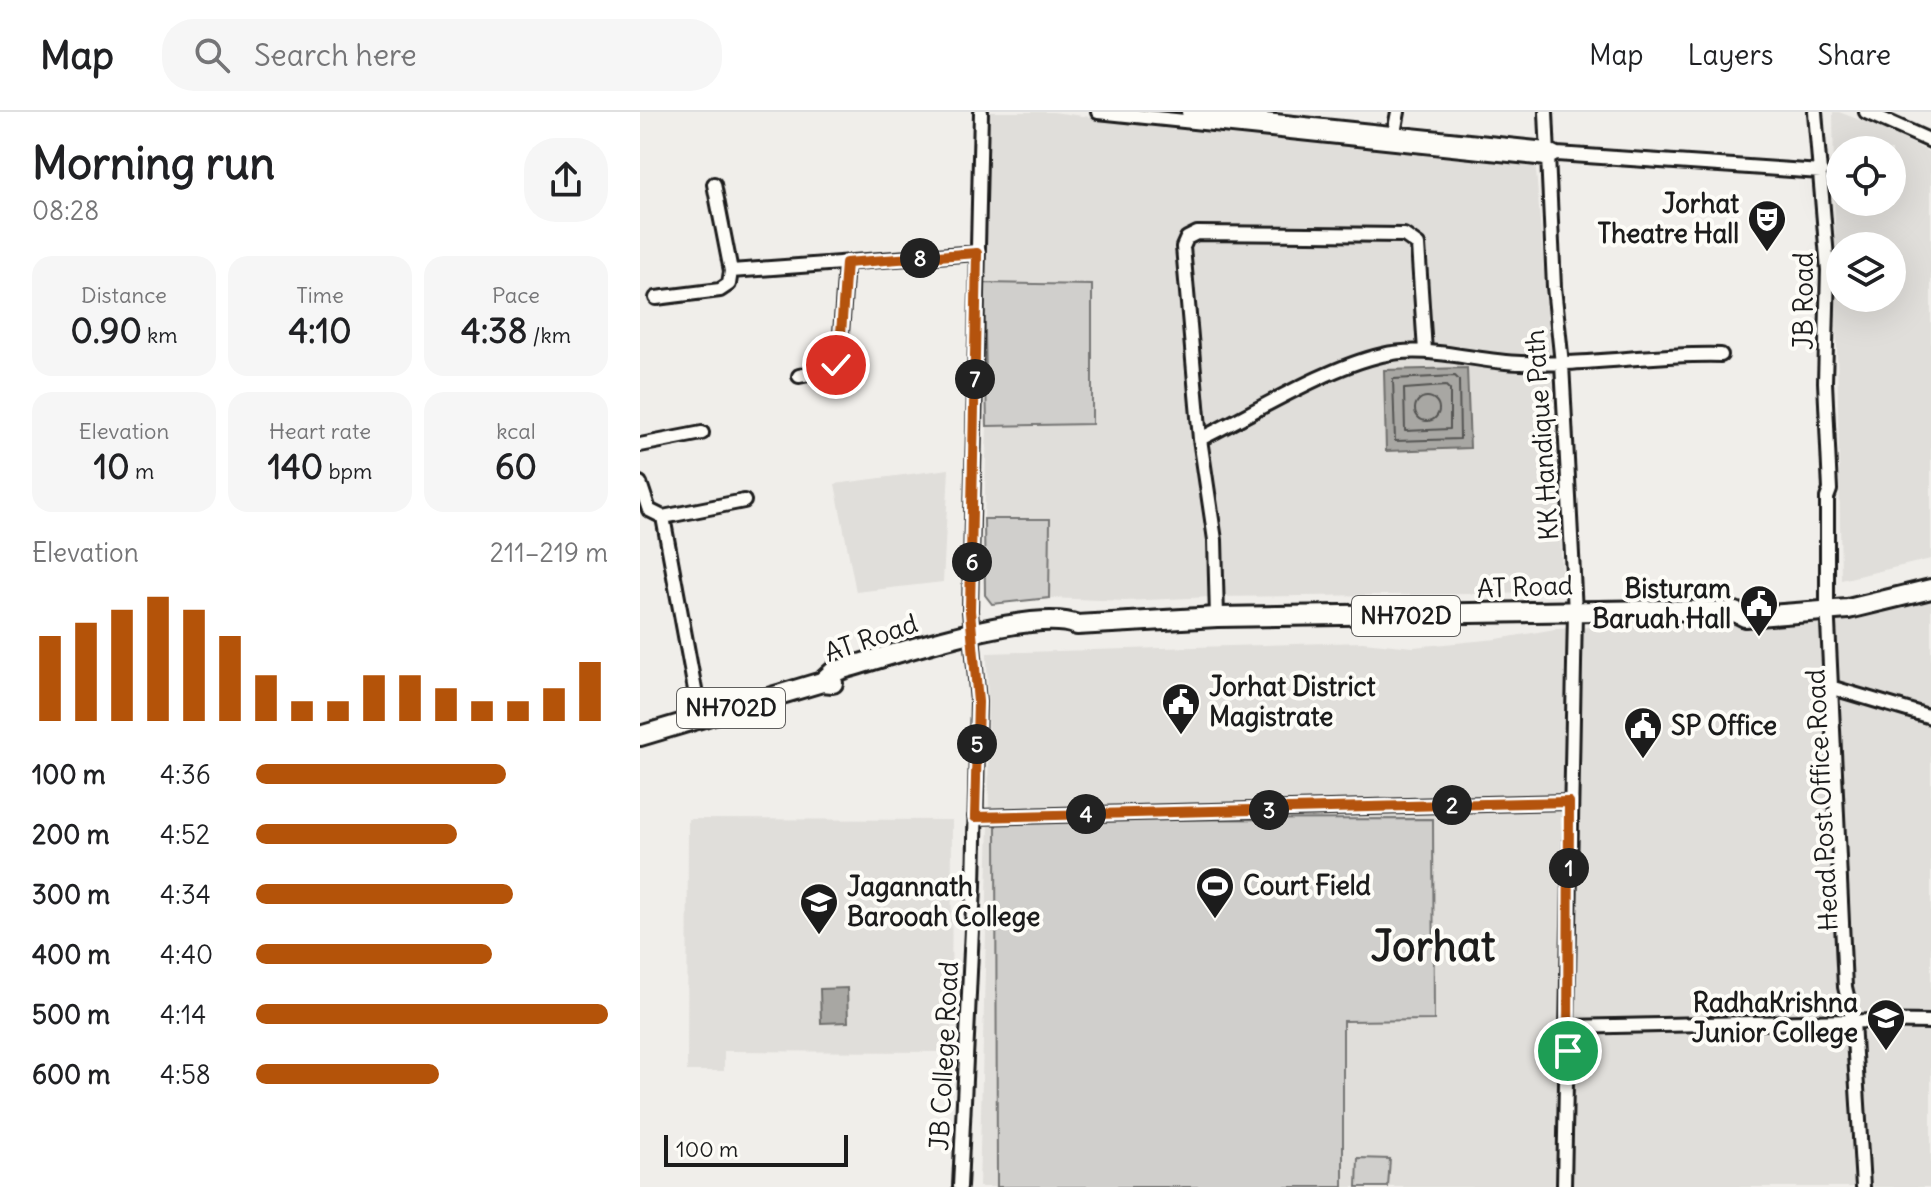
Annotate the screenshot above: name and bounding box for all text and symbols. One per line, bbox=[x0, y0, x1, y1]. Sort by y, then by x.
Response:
search box bbox=[162, 19, 722, 91]
text: Map bbox=[40, 32, 114, 79]
icon: search bbox=[190, 33, 234, 77]
text: Search here bbox=[254, 36, 417, 74]
text: Map bbox=[1589, 37, 1644, 73]
text: Layers bbox=[1688, 37, 1774, 73]
text: Share bbox=[1818, 37, 1891, 73]
text: Morning run bbox=[32, 136, 275, 191]
map controls bbox=[1826, 136, 1906, 312]
button: locate bbox=[1826, 136, 1906, 216]
button: share bbox=[524, 138, 608, 222]
place label: Jorhat Theatre Hall bbox=[1598, 187, 1739, 250]
text: 08:28 bbox=[32, 194, 99, 227]
theatre icon: Jorhat Theatre Hall bbox=[1746, 198, 1788, 253]
button: layers bbox=[1826, 232, 1906, 312]
pin: 8 bbox=[900, 238, 940, 278]
text: 8 bbox=[914, 244, 926, 272]
street label: JB Road bbox=[1787, 252, 1820, 350]
text: Distance bbox=[81, 281, 167, 309]
text: Time bbox=[296, 281, 344, 309]
text: Pace bbox=[492, 281, 540, 309]
text: 0.90 bbox=[70, 309, 142, 352]
text: 4:10 bbox=[288, 309, 352, 352]
text: 4:38 bbox=[461, 309, 527, 352]
text: km bbox=[142, 321, 178, 349]
text: /km bbox=[527, 321, 571, 349]
street label: KK Handique Path bbox=[1518, 329, 1565, 542]
pin bbox=[802, 331, 870, 399]
icon: check bbox=[814, 343, 858, 387]
pin: 7 bbox=[955, 359, 995, 399]
text: 7 bbox=[970, 365, 980, 393]
text: Elevation bbox=[79, 417, 169, 445]
text: Heart rate bbox=[269, 417, 371, 445]
text: kcal bbox=[496, 417, 536, 445]
text: 10 bbox=[94, 445, 130, 488]
text: 140 bbox=[268, 445, 323, 488]
text: 60 bbox=[495, 445, 537, 488]
text: m bbox=[130, 457, 154, 485]
text: bpm bbox=[323, 457, 372, 485]
text: Elevation bbox=[32, 536, 139, 569]
text: 211–219 m bbox=[490, 536, 608, 569]
pin: 6 bbox=[952, 542, 992, 582]
text: 6 bbox=[966, 548, 978, 576]
street label: AT Road bbox=[1476, 568, 1574, 605]
place label: Bisturam Baruah Hall bbox=[1592, 572, 1731, 635]
public building icon: Bisturam Baruah Hall bbox=[1738, 583, 1780, 638]
road number: NH702D bbox=[1352, 596, 1460, 636]
street label: AT Road bbox=[820, 606, 922, 669]
street label: Head Post Office Road bbox=[1798, 668, 1845, 932]
place label: Jorhat District Magistrate bbox=[1209, 670, 1376, 733]
public building icon: Jorhat District Magistrate bbox=[1160, 681, 1202, 736]
road number: NH702D bbox=[677, 688, 785, 728]
public building icon: SP Office bbox=[1622, 705, 1664, 760]
place label: SP Office bbox=[1671, 709, 1777, 742]
pin: 5 bbox=[957, 724, 997, 764]
text: 5 bbox=[971, 730, 983, 758]
text: 100 m bbox=[32, 758, 106, 791]
text: 4:36 bbox=[160, 758, 211, 791]
pin: 2 bbox=[1432, 785, 1472, 825]
pin: 3 bbox=[1249, 790, 1289, 830]
text: 2 bbox=[1446, 791, 1458, 819]
pin: 4 bbox=[1066, 794, 1106, 834]
text: 3 bbox=[1263, 796, 1275, 824]
text: 4 bbox=[1080, 800, 1092, 828]
text: 200 m bbox=[32, 818, 109, 851]
text: 4:52 bbox=[160, 818, 210, 851]
pin: 1 bbox=[1549, 848, 1589, 888]
text: 1 bbox=[1565, 854, 1573, 882]
sports icon: Court Field bbox=[1194, 865, 1236, 920]
place label: Court Field bbox=[1243, 869, 1371, 902]
place label: Jagannath Barooah College bbox=[847, 870, 1040, 933]
text: 300 m bbox=[32, 878, 110, 911]
text: 4:34 bbox=[160, 878, 211, 911]
school or university icon: Jagannath Barooah College bbox=[798, 881, 840, 936]
district label: Jorhat bbox=[1371, 920, 1495, 972]
text: 400 m bbox=[32, 938, 110, 971]
text: 4:40 bbox=[160, 938, 213, 971]
street label: JB College Road bbox=[922, 960, 965, 1152]
place label: RadhaKrishna Junior College bbox=[1692, 986, 1858, 1049]
school or university icon: RadhaKrishna Junior College bbox=[1865, 997, 1907, 1052]
text: 500 m bbox=[32, 998, 110, 1031]
text: 4:14 bbox=[160, 998, 206, 1031]
pin bbox=[1534, 1017, 1602, 1085]
icon: arrive bbox=[1546, 1029, 1590, 1073]
text: 600 m bbox=[32, 1058, 110, 1091]
text: 4:58 bbox=[160, 1058, 211, 1091]
scale bar bbox=[664, 1131, 848, 1167]
text: 100 m bbox=[676, 1135, 738, 1163]

